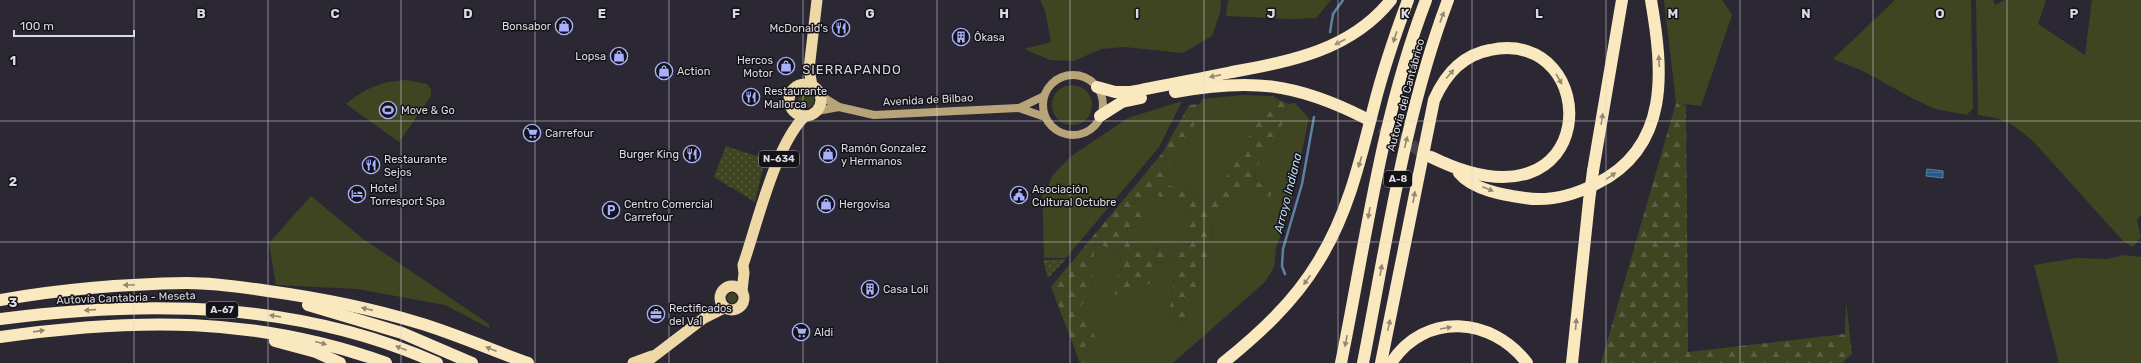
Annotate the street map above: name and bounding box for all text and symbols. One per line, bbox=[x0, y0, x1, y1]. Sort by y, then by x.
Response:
text: B bbox=[196, 6, 206, 21]
text: C bbox=[330, 6, 340, 21]
text: D bbox=[463, 6, 473, 21]
text: E bbox=[598, 6, 606, 21]
text: F bbox=[732, 6, 740, 21]
text: G bbox=[865, 6, 875, 21]
text: H bbox=[999, 6, 1009, 21]
text: I bbox=[1135, 6, 1139, 21]
text: J bbox=[1267, 6, 1275, 21]
text: K bbox=[1401, 6, 1410, 21]
text: L bbox=[1535, 6, 1543, 21]
text: M bbox=[1668, 6, 1678, 21]
text: N bbox=[1801, 6, 1811, 21]
text: O bbox=[1935, 6, 1945, 21]
text: P bbox=[2070, 6, 2079, 21]
one-way arrow bbox=[1439, 11, 1445, 23]
scale bar bbox=[14, 12, 134, 38]
shop icon: Bonsabor bbox=[554, 16, 574, 36]
restaurant icon: McDonald's bbox=[831, 18, 851, 38]
text: 100 m bbox=[20, 19, 54, 33]
place label: Bonsabor bbox=[502, 20, 552, 33]
place label: McDonald's bbox=[770, 22, 828, 35]
building icon: Ôkasa bbox=[951, 27, 971, 47]
place label: Ôkasa bbox=[974, 31, 1005, 44]
one-way arrow bbox=[1392, 31, 1398, 43]
street label: Autovía del Cantábrico bbox=[1385, 37, 1427, 153]
one-way arrow bbox=[1335, 39, 1346, 46]
shop icon: Lopsa bbox=[609, 46, 629, 66]
place label: Lopsa bbox=[575, 50, 606, 63]
text: 1 bbox=[10, 53, 16, 68]
place label: Hercos Motor bbox=[737, 54, 774, 80]
one-way arrow bbox=[1656, 54, 1662, 67]
shop icon: Hercos Motor bbox=[776, 56, 796, 76]
shop icon: Action bbox=[654, 61, 674, 81]
district label: SIERRAPANDO bbox=[802, 62, 902, 77]
place label: Action bbox=[677, 65, 710, 78]
one-way arrow bbox=[1445, 68, 1454, 79]
one-way arrow bbox=[1209, 73, 1221, 79]
one-way arrow bbox=[1556, 73, 1563, 85]
place label: Restaurante Mallorca bbox=[764, 85, 827, 111]
restaurant icon: Restaurante Mallorca bbox=[741, 87, 761, 107]
street label: Avenida de Bilbao bbox=[882, 91, 974, 109]
sports icon: Move & Go bbox=[378, 100, 398, 120]
place label: Move & Go bbox=[401, 104, 455, 117]
one-way arrow bbox=[1599, 113, 1605, 125]
supermarket icon: Carrefour bbox=[522, 123, 542, 143]
place label: Carrefour bbox=[545, 127, 595, 140]
one-way arrow bbox=[1403, 136, 1409, 148]
place label: Ramón Gonzalez y Hermanos bbox=[841, 142, 927, 168]
restaurant icon: Burger King bbox=[682, 144, 702, 164]
shop icon: Ramón Gonzalez y Hermanos bbox=[818, 144, 838, 164]
place label: Burger King bbox=[619, 148, 679, 161]
road number: N-634 bbox=[759, 151, 799, 167]
water label: Arroyo Indiana bbox=[1271, 152, 1305, 235]
place label: Restaurante Sejos bbox=[384, 153, 447, 179]
restaurant icon: Restaurante Sejos bbox=[361, 155, 381, 175]
one-way arrow bbox=[1357, 156, 1363, 168]
road number: A-8 bbox=[1384, 171, 1412, 187]
one-way arrow bbox=[1606, 172, 1617, 180]
text: 2 bbox=[9, 174, 17, 189]
place label: Hotel Torresport Spa bbox=[370, 182, 445, 208]
place label: Asociación Cultural Octubre bbox=[1032, 183, 1116, 209]
hotel icon: Hotel Torresport Spa bbox=[347, 184, 367, 204]
public building icon: Asociación Cultural Octubre bbox=[1009, 185, 1029, 205]
one-way arrow bbox=[1482, 187, 1494, 193]
one-way arrow bbox=[1411, 191, 1417, 203]
shop icon: Hergovisa bbox=[816, 194, 836, 214]
place label: Centro Comercial Carrefour bbox=[624, 198, 713, 224]
place label: Hergovisa bbox=[839, 198, 890, 211]
parking icon: Centro Comercial Carrefour bbox=[601, 200, 621, 220]
one-way arrow bbox=[1366, 207, 1372, 219]
one-way arrow bbox=[1378, 264, 1384, 276]
one-way arrow bbox=[1303, 274, 1311, 285]
building icon: Casa Loli bbox=[860, 279, 880, 299]
one-way arrow bbox=[123, 281, 135, 288]
place label: Casa Loli bbox=[883, 283, 929, 296]
street label: Autovía Cantabria - Meseta bbox=[56, 289, 196, 307]
text: 3 bbox=[9, 295, 18, 310]
road number: A-67 bbox=[206, 302, 238, 318]
place label: Rectificados del Val bbox=[669, 302, 732, 328]
office icon: Rectificados del Val bbox=[646, 304, 666, 324]
one-way arrow bbox=[361, 306, 374, 312]
one-way arrow bbox=[84, 307, 96, 314]
one-way arrow bbox=[269, 313, 282, 319]
one-way arrow bbox=[1573, 318, 1579, 330]
one-way arrow bbox=[1387, 319, 1393, 331]
supermarket icon: Aldi bbox=[791, 322, 811, 342]
one-way arrow bbox=[1439, 324, 1452, 330]
place label: Aldi bbox=[814, 326, 833, 339]
one-way arrow bbox=[33, 328, 45, 334]
one-way arrow bbox=[1342, 335, 1348, 347]
one-way arrow bbox=[315, 340, 327, 346]
one-way arrow bbox=[395, 345, 407, 351]
one-way arrow bbox=[485, 346, 497, 352]

